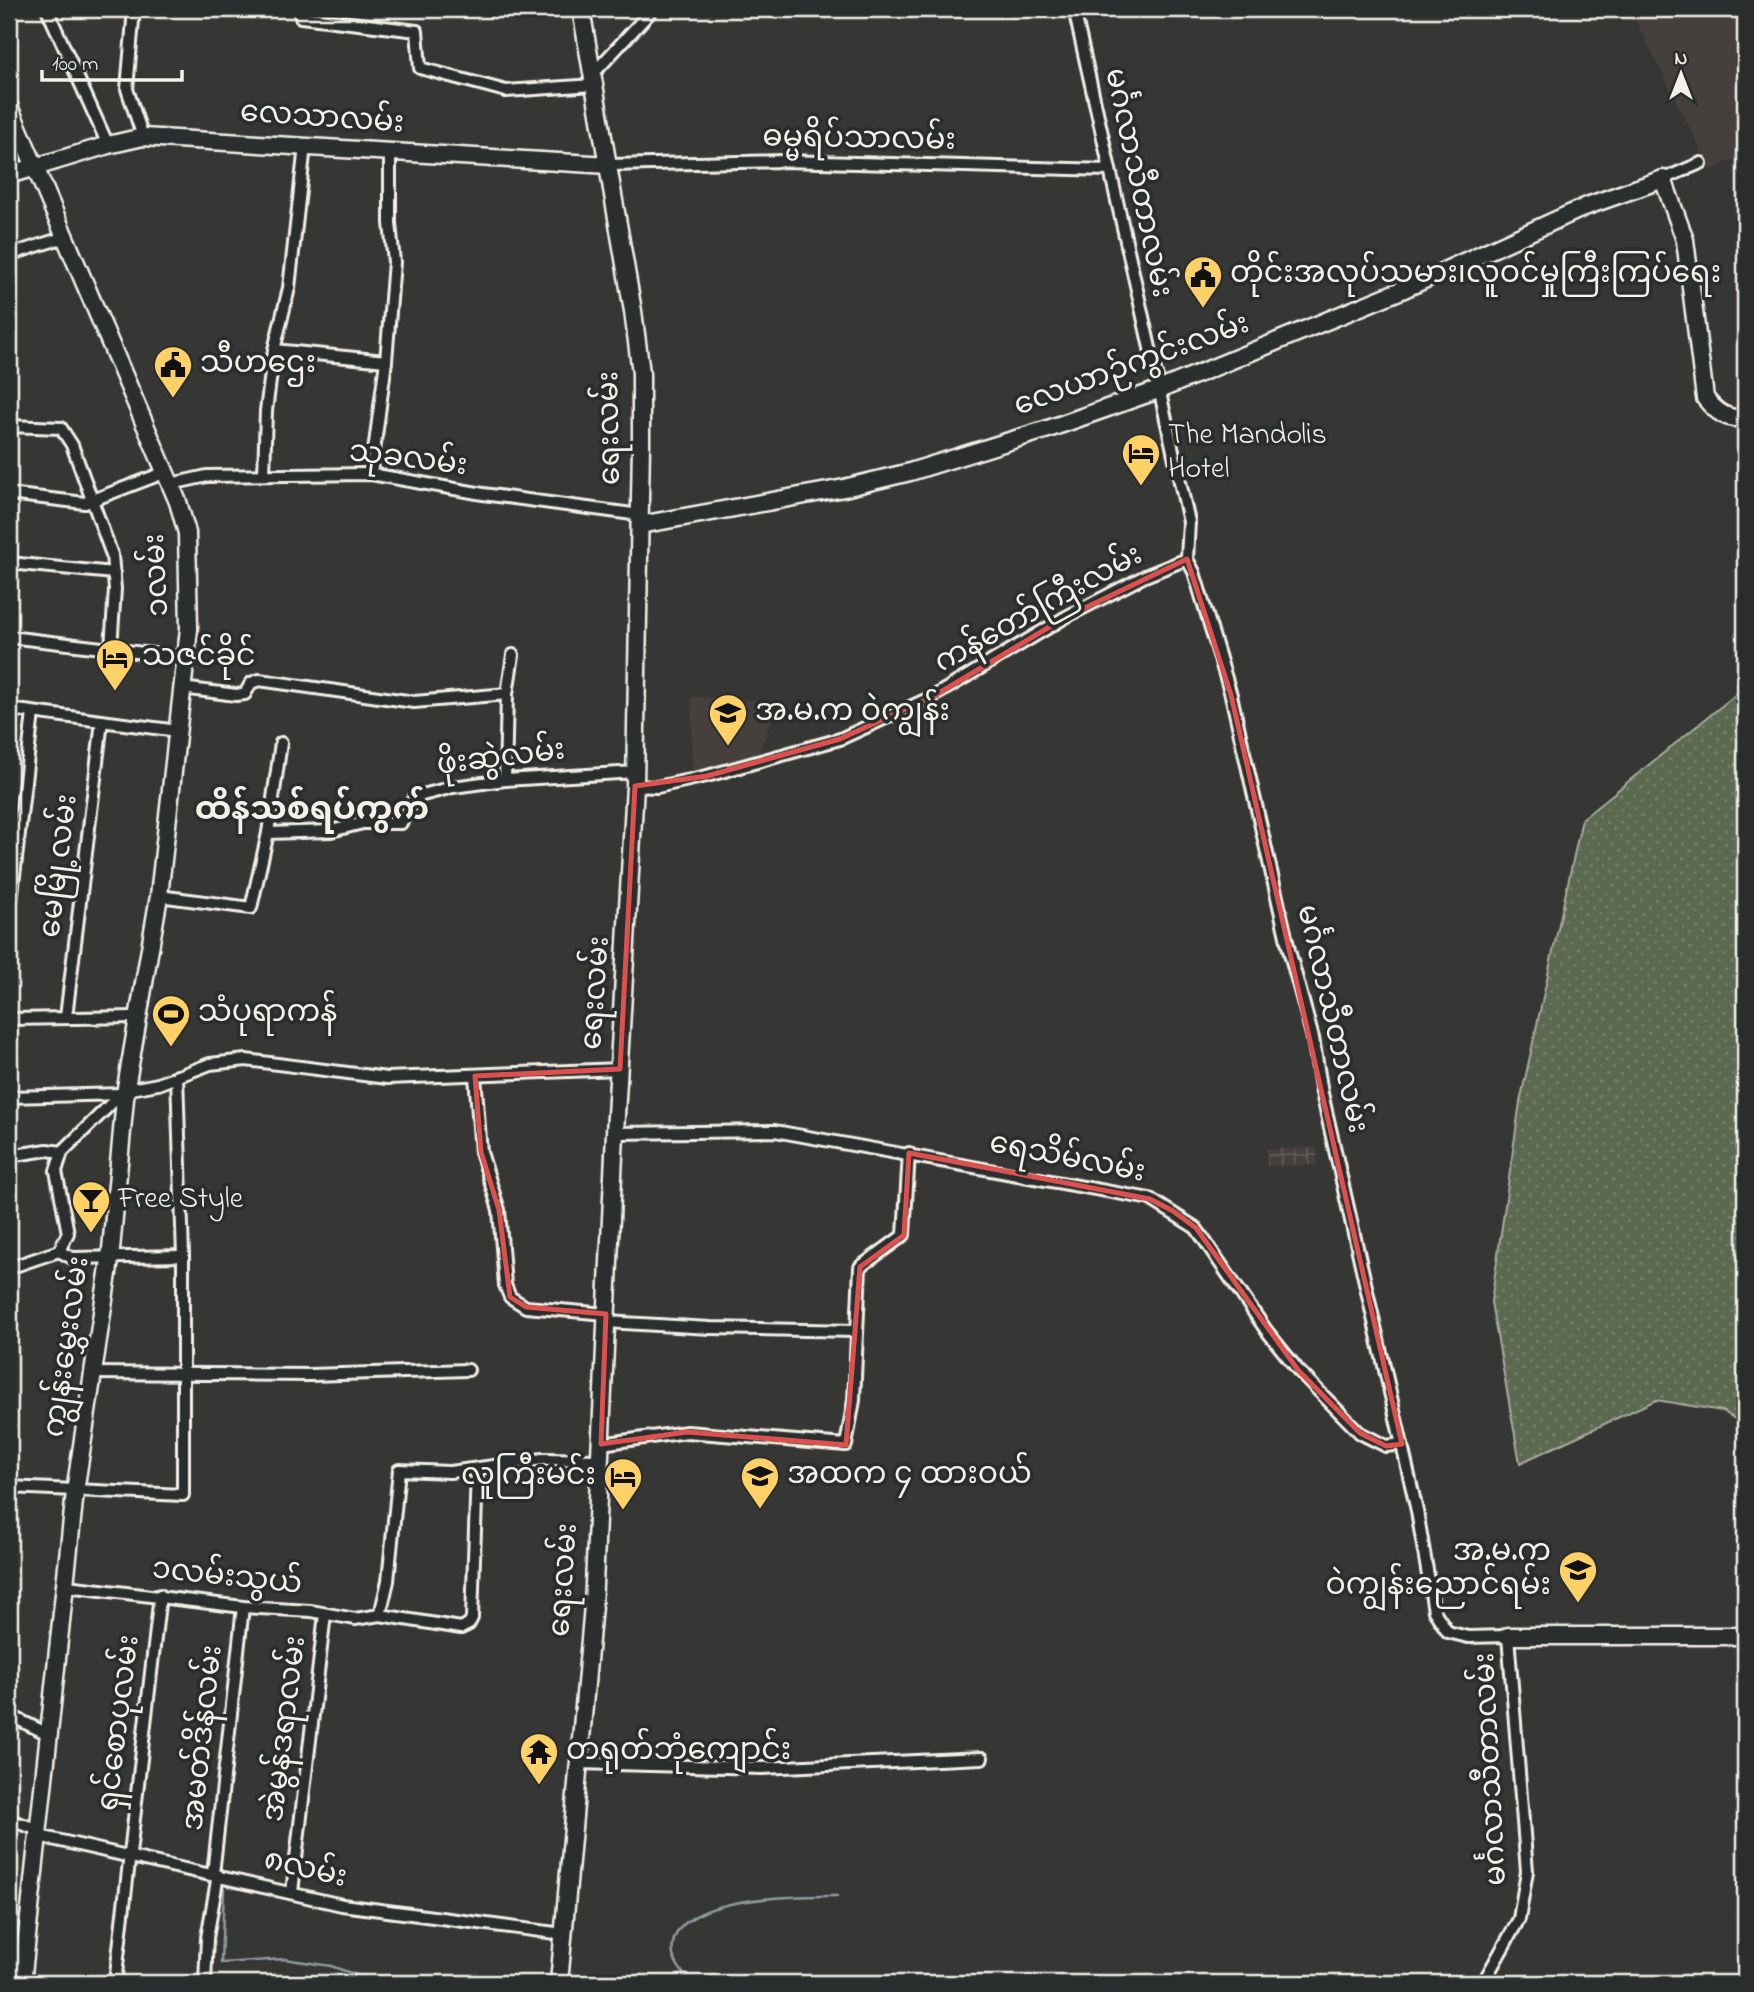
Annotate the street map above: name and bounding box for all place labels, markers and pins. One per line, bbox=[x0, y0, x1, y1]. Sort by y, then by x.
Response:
place label: တိုင်းအလုပ်သမား၊လူဝင်မှုကြီးကြပ်ရေး bbox=[1230, 250, 1721, 297]
public building icon: တိုင်းအလုပ်သမား၊လူဝင်မှုကြီးကြပ်ရေး bbox=[1182, 254, 1224, 309]
place label: သီဟဌေး bbox=[200, 340, 316, 387]
public building icon: သီဟဌေး bbox=[152, 344, 194, 399]
place label: The Mandolis Hotel bbox=[1168, 414, 1327, 492]
hotel icon: The Mandolis Hotel bbox=[1120, 432, 1162, 487]
place label: သဇင်ခိုင် bbox=[142, 633, 256, 680]
hotel icon: သဇင်ခိုင် bbox=[94, 637, 136, 692]
place label: အ.မ.က ဝဲကျွန်း bbox=[755, 688, 950, 738]
school or university icon: အ.မ.က ဝဲကျွန်း bbox=[707, 692, 749, 747]
place label: သံပုရာကန် bbox=[198, 989, 337, 1036]
sports icon: သံပုရာကန် bbox=[150, 993, 192, 1048]
place label: Free Style bbox=[117, 1178, 244, 1222]
bar icon: Free Style bbox=[70, 1179, 112, 1234]
place label: အထက ၄ ထားဝယ် bbox=[787, 1451, 1032, 1498]
place label: လူကြီးမင်း bbox=[461, 1452, 596, 1499]
school or university icon: အထက ၄ ထားဝယ် bbox=[739, 1455, 781, 1510]
hotel icon: လူကြီးမင်း bbox=[602, 1456, 644, 1511]
place label: အ.မ.က ဝဲကျွန်းညောင်ရမ်း bbox=[1326, 1531, 1551, 1612]
school or university icon: အ.မ.က ဝဲကျွန်းညောင်ရမ်း bbox=[1557, 1549, 1599, 1604]
place label: တရုတ်ဘုံကျောင်း bbox=[566, 1727, 791, 1774]
temple icon: တရုတ်ဘုံကျောင်း bbox=[518, 1731, 560, 1786]

